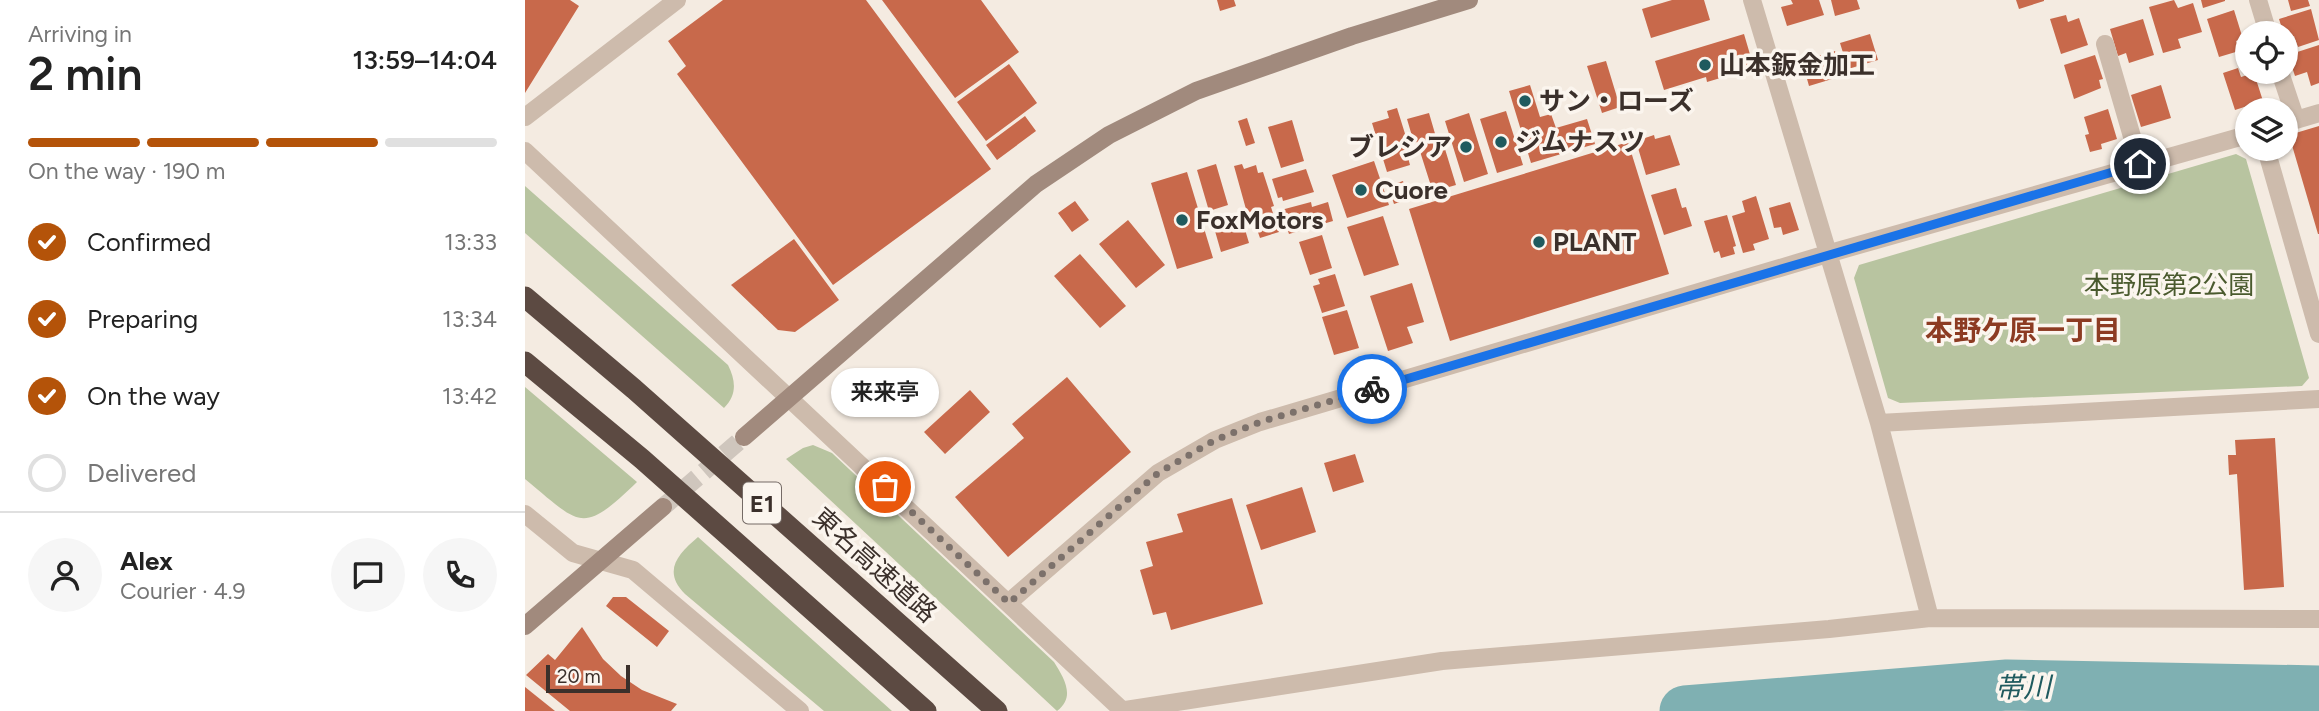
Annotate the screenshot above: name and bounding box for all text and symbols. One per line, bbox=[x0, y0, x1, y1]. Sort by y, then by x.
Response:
text: Arriving in bbox=[28, 20, 132, 48]
map controls bbox=[2235, 21, 2298, 161]
button: locate bbox=[2235, 21, 2298, 84]
text: 13:59–14:04 bbox=[353, 44, 497, 76]
text: 2 min bbox=[28, 46, 143, 102]
place label: 山本鈑金加工 bbox=[1719, 49, 1875, 81]
marker: 山本鈑金加工 bbox=[1697, 57, 1713, 73]
place label: サン・ローズ bbox=[1539, 85, 1694, 117]
marker: サン・ローズ bbox=[1517, 93, 1533, 109]
button: layers bbox=[2235, 98, 2298, 161]
place label: ジムナスツ bbox=[1515, 126, 1645, 158]
place label: ブレシア bbox=[1348, 131, 1452, 163]
marker: ジムナスツ bbox=[1493, 134, 1509, 150]
pin bbox=[2110, 134, 2170, 194]
marker: ブレシア bbox=[1458, 139, 1474, 155]
icon: home bbox=[2121, 145, 2159, 183]
text: On the way · 190 m bbox=[28, 157, 225, 185]
place label: Cuore bbox=[1375, 174, 1448, 206]
marker: Cuore bbox=[1353, 182, 1369, 198]
place label: FoxMotors bbox=[1196, 204, 1323, 236]
marker: FoxMotors bbox=[1174, 212, 1190, 228]
icon: check bbox=[28, 223, 66, 261]
text: Confirmed bbox=[87, 226, 211, 258]
place label: PLANT bbox=[1553, 226, 1637, 258]
text: 13:33 bbox=[444, 228, 497, 256]
marker: PLANT bbox=[1531, 234, 1547, 250]
park label: 本野原第2公園 bbox=[2084, 269, 2254, 301]
icon: check bbox=[28, 300, 66, 338]
text: Preparing bbox=[87, 303, 198, 335]
text: 13:34 bbox=[442, 305, 497, 333]
district label: 本野ケ原一丁目 bbox=[1925, 313, 2121, 347]
courier bbox=[1337, 354, 1407, 424]
callout: 来来亭 bbox=[831, 368, 939, 417]
icon: bike bbox=[1353, 370, 1391, 408]
icon: check bbox=[28, 377, 66, 415]
text: 来来亭 bbox=[851, 378, 920, 406]
text: On the way bbox=[87, 380, 220, 412]
text: 13:42 bbox=[442, 382, 497, 410]
text: Delivered bbox=[87, 457, 196, 489]
pin bbox=[855, 457, 915, 517]
icon: bag bbox=[866, 468, 904, 506]
road number: E1 bbox=[743, 482, 781, 524]
street label: 東名高速道路 bbox=[806, 501, 944, 629]
button: person bbox=[28, 538, 102, 612]
button: chat bbox=[331, 538, 405, 612]
button: phone bbox=[423, 538, 497, 612]
text: Alex bbox=[120, 545, 173, 577]
text: Courier · 4.9 bbox=[120, 577, 246, 605]
scale bar bbox=[546, 662, 630, 694]
text: 20 m bbox=[557, 665, 601, 688]
water label: 帯川 bbox=[1995, 669, 2054, 704]

